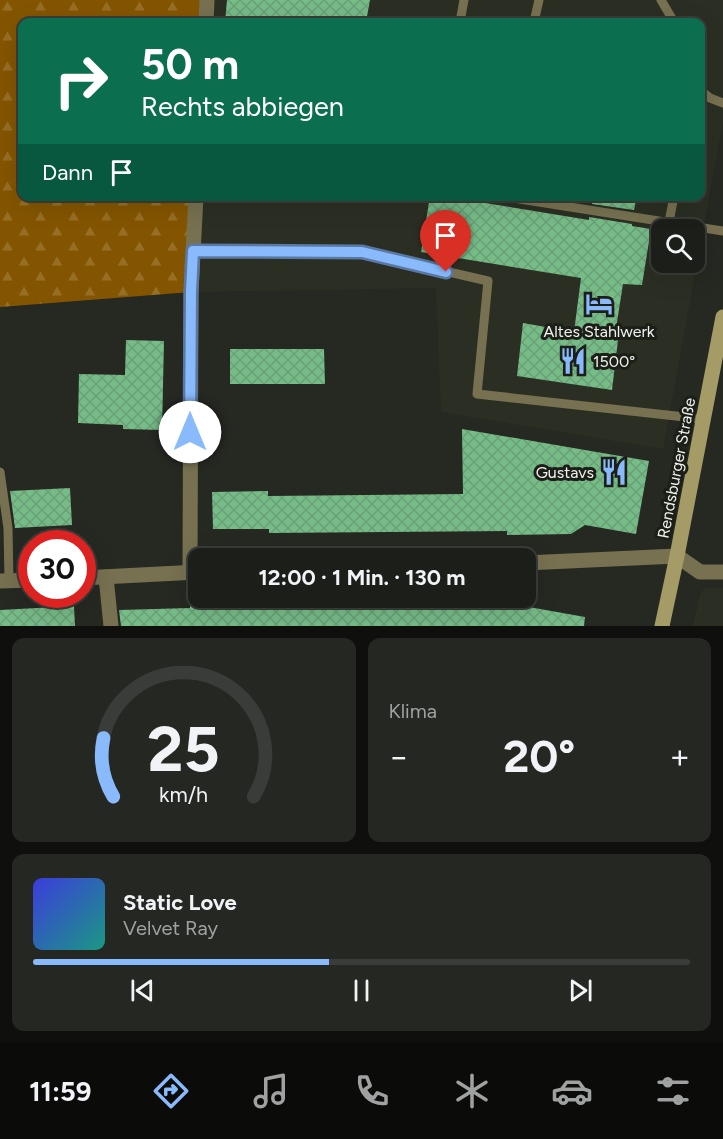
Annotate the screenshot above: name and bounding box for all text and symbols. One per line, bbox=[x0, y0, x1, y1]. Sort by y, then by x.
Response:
text: 50 m bbox=[141, 39, 239, 90]
icon: right bbox=[42, 42, 120, 120]
text: Rechts abbiegen bbox=[141, 90, 344, 123]
icon: arrive bbox=[105, 156, 138, 189]
text: Dann bbox=[42, 159, 93, 186]
pin bbox=[420, 210, 471, 272]
icon: arrive bbox=[429, 219, 462, 252]
map controls bbox=[651, 219, 705, 273]
button: search bbox=[651, 219, 705, 273]
hotel icon: Altes Stahlwerk bbox=[584, 289, 614, 319]
place label: Altes Stahlwerk bbox=[543, 322, 655, 341]
restaurant icon: 1500° bbox=[558, 346, 588, 376]
place label: 1500° bbox=[593, 352, 635, 371]
street label: Rendsburger Straße bbox=[654, 396, 700, 540]
position arrow bbox=[158, 400, 222, 464]
restaurant icon: Gustavs bbox=[599, 457, 629, 487]
place label: Gustavs bbox=[536, 463, 594, 482]
speed limit sign: 30 bbox=[18, 530, 96, 608]
text: 12:00 · 1 Min. · 130 m bbox=[259, 564, 465, 591]
text: Klima bbox=[389, 699, 437, 723]
text: 25 bbox=[148, 712, 220, 787]
text: 20° bbox=[503, 729, 575, 783]
text: − bbox=[389, 737, 409, 776]
text: + bbox=[669, 737, 690, 776]
text: km/h bbox=[159, 782, 208, 807]
text: Static Love bbox=[123, 889, 237, 916]
text: Velvet Ray bbox=[123, 916, 218, 940]
icon: previous bbox=[126, 974, 159, 1007]
icon: pause bbox=[345, 974, 378, 1007]
icon: next bbox=[564, 974, 597, 1007]
icon: directions bbox=[150, 1070, 192, 1112]
icon: music bbox=[250, 1070, 292, 1112]
icon: phone bbox=[351, 1070, 393, 1112]
icon: climate bbox=[451, 1070, 493, 1112]
icon: car bbox=[551, 1070, 593, 1112]
icon: filters bbox=[652, 1070, 694, 1112]
text: 11:59 bbox=[29, 1075, 91, 1108]

